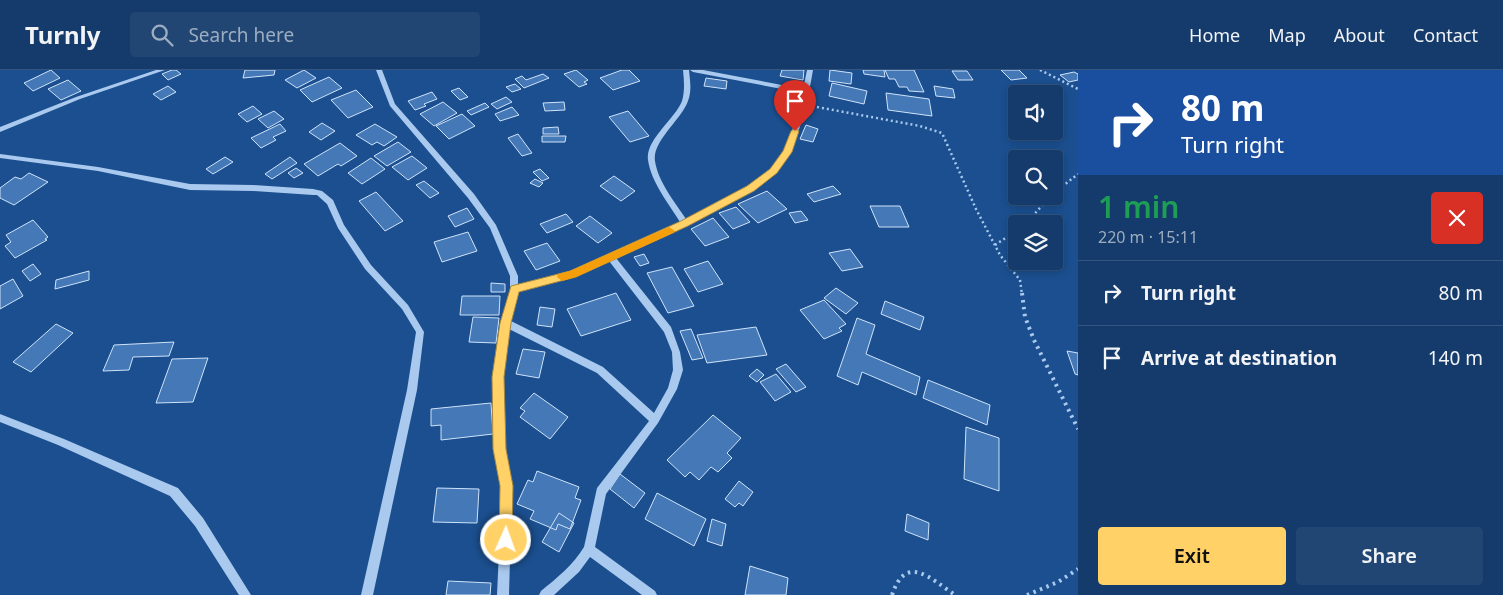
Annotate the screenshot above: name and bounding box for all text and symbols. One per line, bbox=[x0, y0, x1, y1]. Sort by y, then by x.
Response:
search box bbox=[130, 12, 480, 57]
text: Turnly bbox=[25, 18, 100, 51]
icon: search bbox=[148, 21, 176, 49]
text: Search here bbox=[188, 22, 294, 48]
text: Home bbox=[1189, 23, 1240, 47]
text: Map bbox=[1268, 23, 1306, 47]
text: About bbox=[1334, 23, 1385, 47]
text: Contact bbox=[1413, 23, 1478, 47]
pin bbox=[774, 80, 816, 131]
text: 80 m bbox=[1181, 84, 1264, 131]
map controls bbox=[1008, 85, 1063, 270]
button: sound bbox=[1008, 85, 1063, 140]
icon: arrive bbox=[781, 87, 809, 115]
icon: right bbox=[1098, 90, 1163, 155]
text: Turn right bbox=[1181, 129, 1284, 159]
button: search bbox=[1008, 150, 1063, 205]
text: 1 min bbox=[1098, 186, 1179, 227]
button: close bbox=[1431, 192, 1483, 244]
button: layers bbox=[1008, 215, 1063, 270]
text: 220 m · 15:11 bbox=[1098, 226, 1198, 248]
icon: right bbox=[1098, 279, 1126, 307]
text: Turn right bbox=[1141, 280, 1236, 306]
text: 80 m bbox=[1439, 280, 1483, 306]
icon: arrive bbox=[1098, 344, 1126, 372]
text: Arrive at destination bbox=[1141, 345, 1337, 371]
text: 140 m bbox=[1428, 345, 1483, 371]
position arrow bbox=[479, 513, 531, 565]
button: Exit bbox=[1098, 527, 1286, 585]
button: Share bbox=[1296, 527, 1483, 585]

